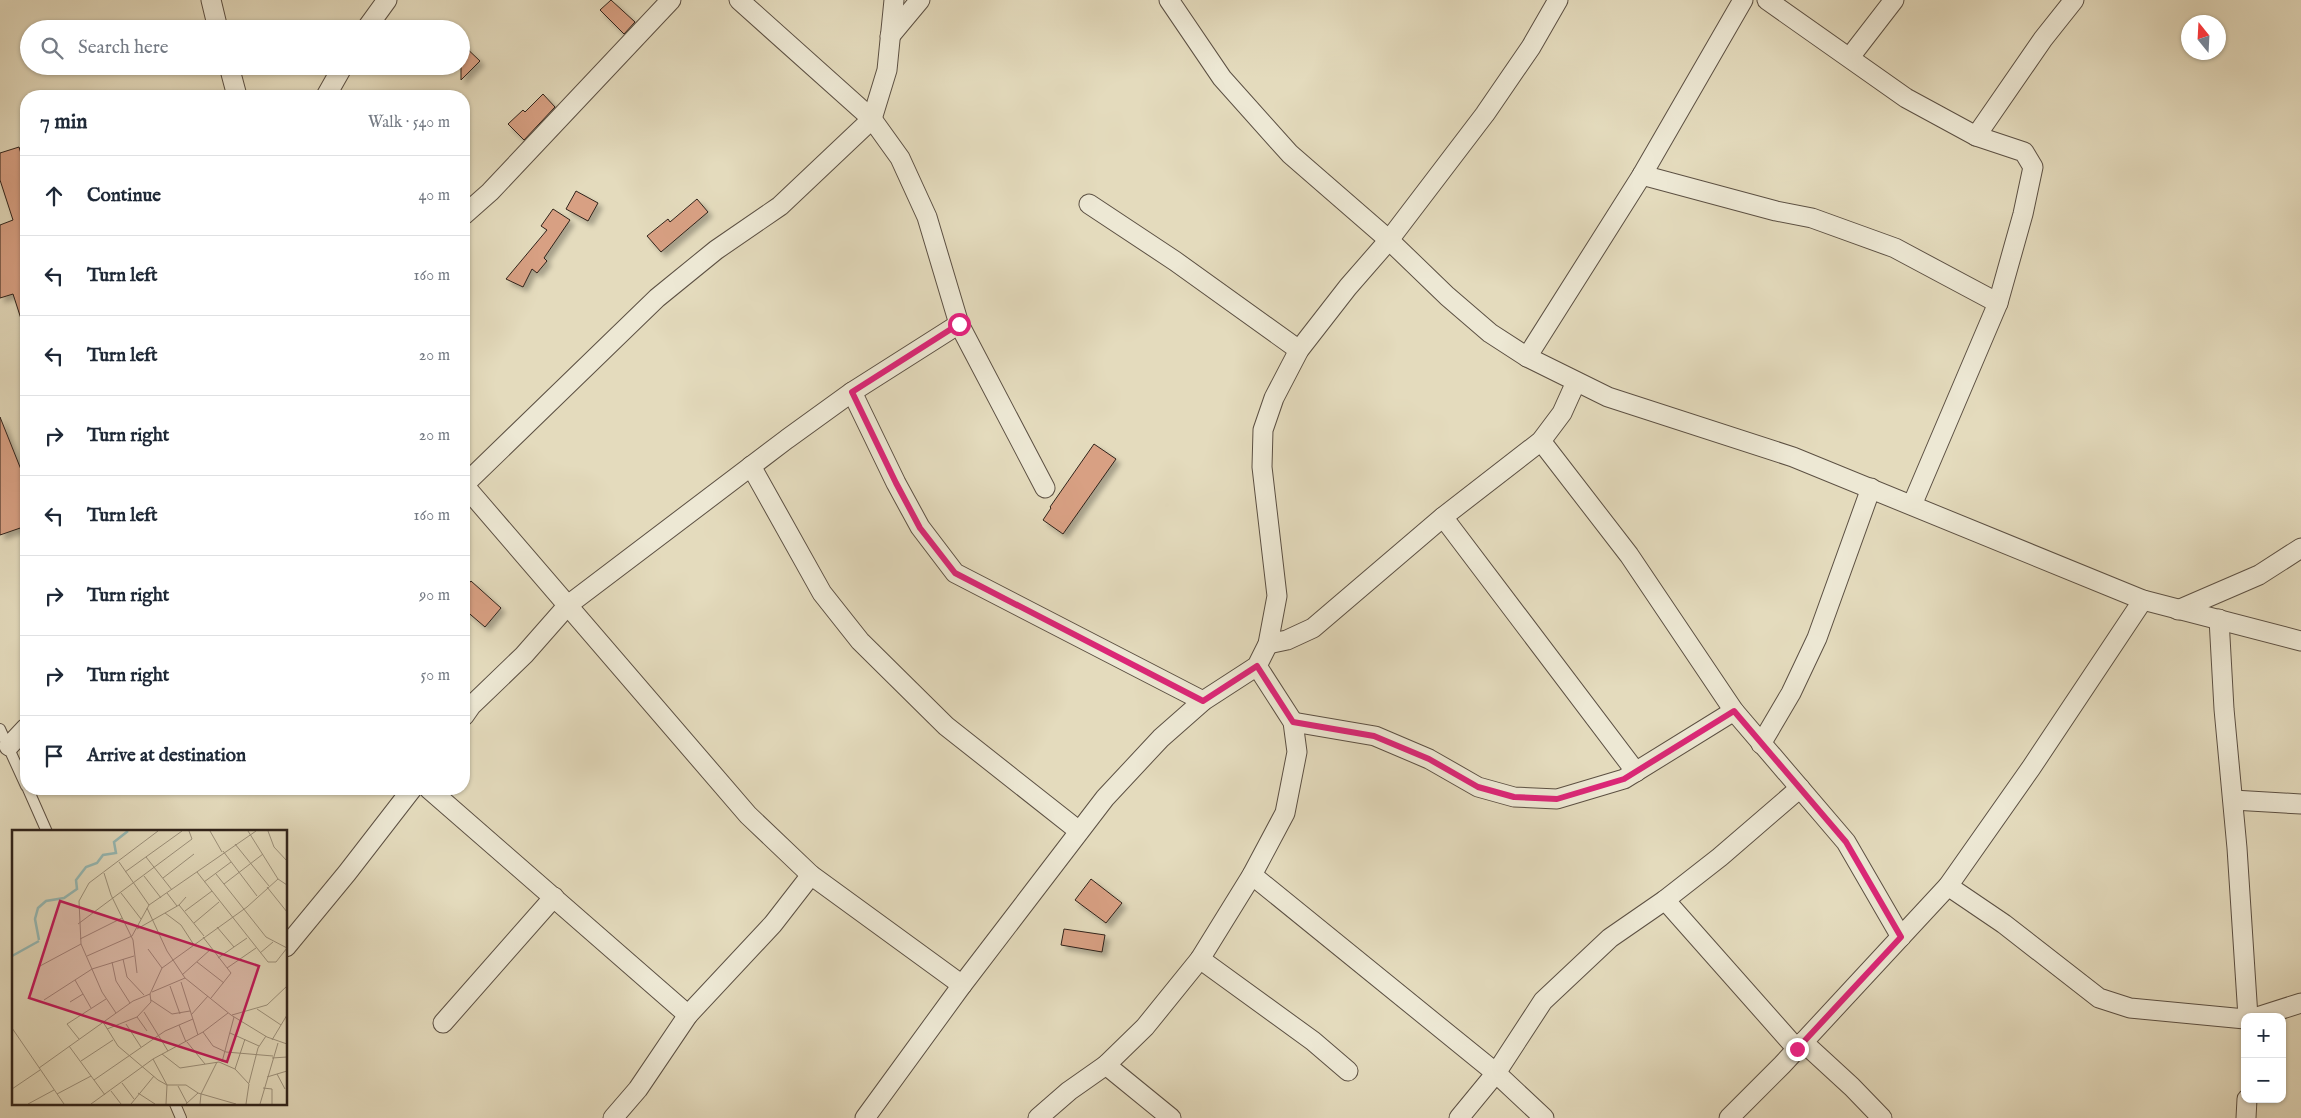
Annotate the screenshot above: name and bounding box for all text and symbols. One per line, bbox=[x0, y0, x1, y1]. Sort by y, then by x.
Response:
north arrow bbox=[2181, 15, 2226, 60]
search box bbox=[20, 20, 470, 75]
icon: search bbox=[38, 34, 66, 62]
text: Search here bbox=[78, 36, 169, 60]
text: 7 min bbox=[40, 109, 87, 136]
text: Walk · 540 m bbox=[368, 113, 450, 133]
icon: ahead bbox=[40, 182, 68, 210]
text: Continue bbox=[87, 184, 161, 208]
text: 40 m bbox=[418, 186, 450, 206]
icon: left bbox=[40, 262, 68, 290]
text: Turn left bbox=[87, 264, 158, 288]
text: 160 m bbox=[414, 266, 450, 286]
route start bbox=[948, 313, 971, 336]
icon: left bbox=[40, 342, 68, 370]
text: Turn left bbox=[87, 344, 158, 368]
text: 20 m bbox=[419, 346, 450, 366]
icon: right bbox=[40, 422, 68, 450]
text: Turn right bbox=[87, 424, 169, 448]
text: 20 m bbox=[419, 426, 450, 446]
icon: left bbox=[40, 502, 68, 530]
text: Turn left bbox=[87, 504, 158, 528]
text: 160 m bbox=[414, 506, 450, 526]
icon: right bbox=[40, 582, 68, 610]
text: Turn right bbox=[87, 584, 169, 608]
text: 90 m bbox=[419, 586, 450, 606]
icon: right bbox=[40, 662, 68, 690]
text: Turn right bbox=[87, 664, 169, 688]
text: 50 m bbox=[421, 666, 450, 686]
icon: arrive bbox=[40, 742, 68, 770]
text: Arrive at destination bbox=[87, 744, 246, 768]
inset map bbox=[12, 830, 288, 1106]
map controls bbox=[2241, 1013, 2286, 1103]
button: + bbox=[2241, 1013, 2286, 1058]
route end bbox=[1786, 1038, 1809, 1061]
button: − bbox=[2241, 1058, 2286, 1103]

